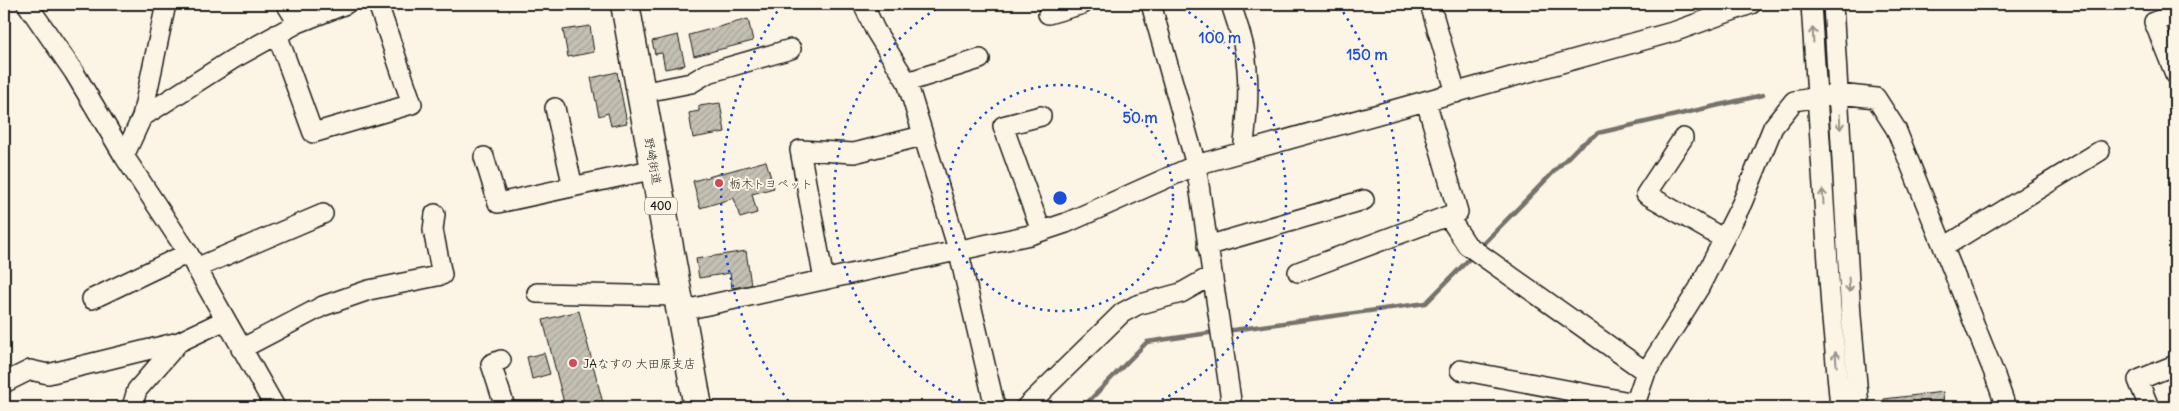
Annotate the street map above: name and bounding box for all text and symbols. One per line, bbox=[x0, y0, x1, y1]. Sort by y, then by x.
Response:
one-way arrow bbox=[1808, 27, 1817, 43]
text: 100 m bbox=[1199, 28, 1241, 47]
text: 150 m bbox=[1346, 45, 1388, 64]
text: 50 m bbox=[1122, 108, 1158, 127]
one-way arrow bbox=[1836, 114, 1845, 130]
street label: 野崎街道 bbox=[641, 136, 665, 186]
place label: 栃木トヨペット bbox=[729, 176, 813, 191]
marker: 栃木トヨペット bbox=[713, 177, 725, 189]
centre of rings bbox=[1051, 189, 1069, 207]
one-way arrow bbox=[1818, 189, 1828, 205]
road number: 400 bbox=[645, 198, 677, 215]
one-way arrow bbox=[1845, 276, 1854, 292]
one-way arrow bbox=[1831, 351, 1841, 367]
place label: JAなすの 大田原支店 bbox=[583, 356, 696, 371]
marker: JAなすの 大田原支店 bbox=[567, 357, 579, 369]

